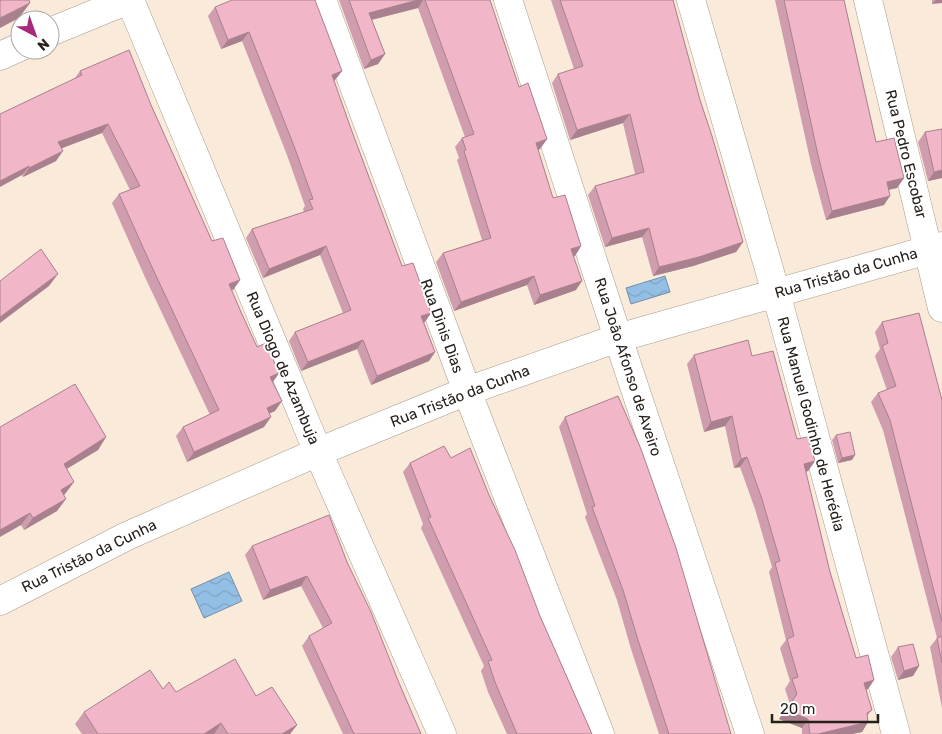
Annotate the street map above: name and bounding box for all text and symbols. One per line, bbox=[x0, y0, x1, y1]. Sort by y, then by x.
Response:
north arrow bbox=[10, 10, 60, 60]
text: N bbox=[34, 35, 53, 54]
street label: Rua Pedro Escobar bbox=[881, 88, 931, 221]
street label: Rua Tristão da Cunha bbox=[773, 244, 919, 302]
street label: Rua João Afonso de Aveiro bbox=[591, 276, 665, 458]
street label: Rua Dinis Dias bbox=[417, 277, 467, 376]
street label: Rua Diogo de Azambuja bbox=[243, 289, 323, 447]
street label: Rua Manuel Godinho de Herédia bbox=[774, 315, 848, 533]
street label: Rua Tristão da Cunha bbox=[388, 361, 532, 431]
street label: Rua Tristão da Cunha bbox=[19, 516, 159, 596]
scale bar bbox=[772, 692, 878, 724]
text: 20 m bbox=[780, 700, 815, 718]

